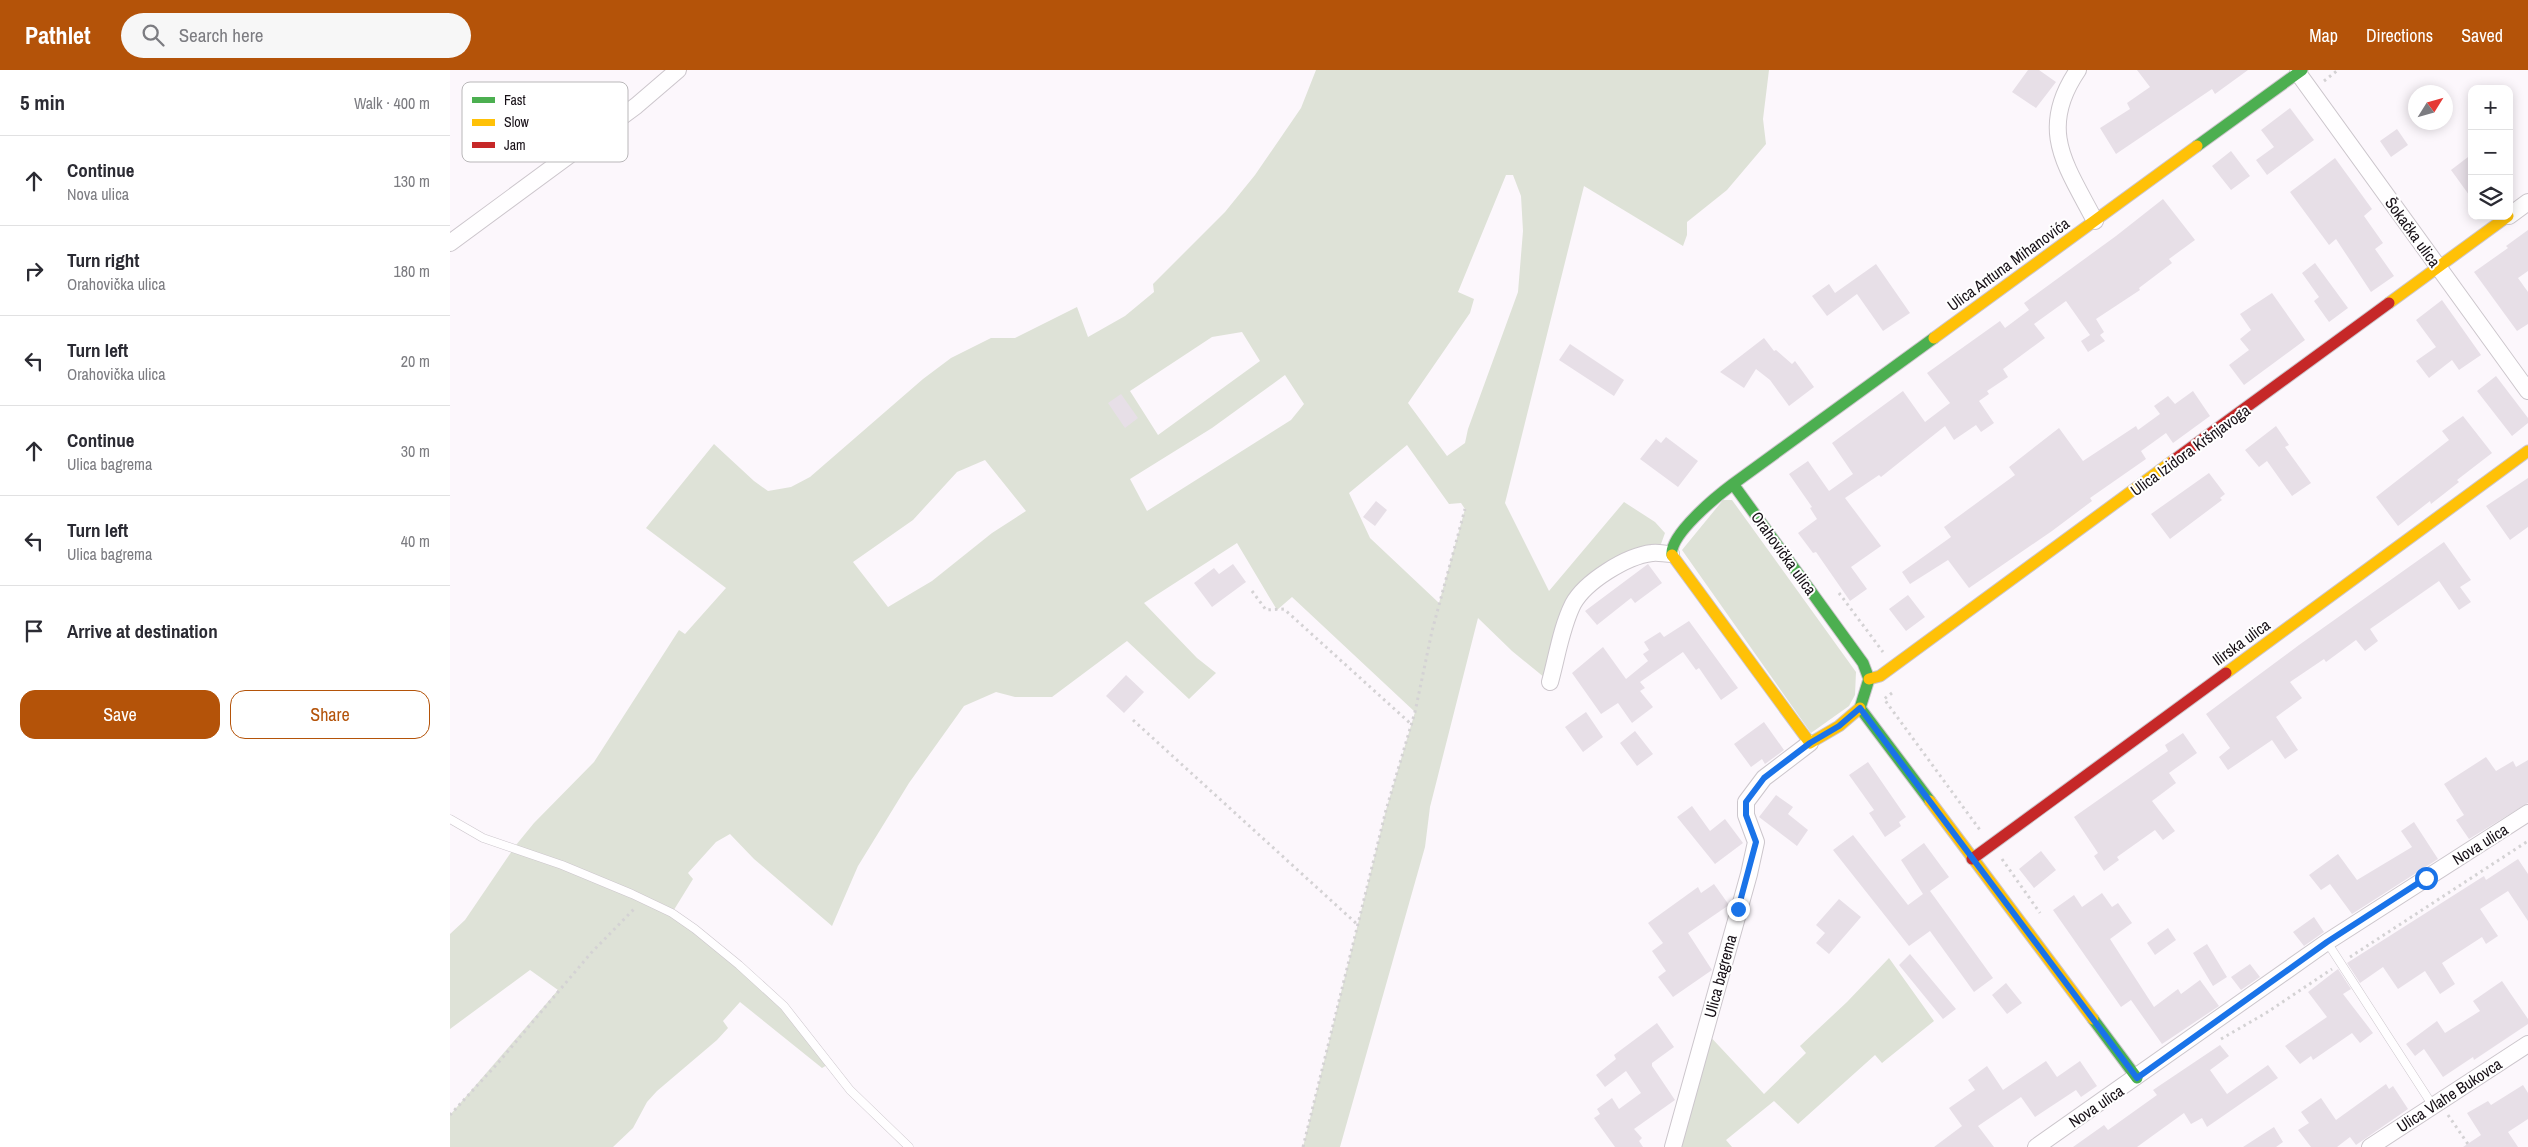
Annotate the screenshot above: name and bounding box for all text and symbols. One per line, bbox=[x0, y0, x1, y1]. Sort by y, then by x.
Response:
search box bbox=[121, 13, 471, 58]
text: Pathlet bbox=[25, 19, 91, 51]
icon: search bbox=[139, 21, 167, 49]
text: Search here bbox=[179, 22, 264, 48]
text: Map bbox=[2309, 23, 2338, 48]
text: Directions bbox=[2366, 23, 2433, 48]
text: Saved bbox=[2461, 23, 2503, 48]
legend bbox=[462, 82, 628, 162]
north arrow bbox=[2408, 85, 2453, 130]
map controls bbox=[2468, 85, 2513, 220]
button: + bbox=[2468, 85, 2513, 130]
text: 5 min bbox=[20, 88, 65, 117]
text: Fast bbox=[504, 91, 526, 109]
text: Walk · 400 m bbox=[354, 92, 430, 114]
text: Slow bbox=[504, 113, 530, 131]
button: − bbox=[2468, 130, 2513, 175]
text: Jam bbox=[504, 136, 526, 154]
text: Continue bbox=[67, 157, 135, 183]
icon: ahead bbox=[20, 167, 48, 195]
text: 130 m bbox=[394, 170, 430, 192]
button: layers bbox=[2468, 175, 2513, 220]
text: Nova ulica bbox=[67, 183, 129, 205]
street label: Šokačka ulica bbox=[2380, 192, 2446, 272]
street label: Ulica Antuna Mihanovića bbox=[1943, 212, 2074, 316]
text: Turn right bbox=[67, 247, 139, 273]
icon: right bbox=[20, 257, 48, 285]
text: 180 m bbox=[394, 260, 430, 282]
text: Orahovička ulica bbox=[67, 273, 165, 295]
text: Turn left bbox=[67, 337, 128, 363]
icon: left bbox=[20, 347, 48, 375]
text: 20 m bbox=[401, 350, 430, 372]
text: Orahovička ulica bbox=[67, 363, 165, 385]
street label: Ulica Izidora Kršnjavoga bbox=[2126, 399, 2255, 501]
text: Continue bbox=[67, 427, 135, 453]
icon: ahead bbox=[20, 437, 48, 465]
text: 30 m bbox=[401, 440, 430, 462]
text: Ulica bagrema bbox=[67, 453, 152, 475]
street label: Orahovička ulica bbox=[1746, 507, 1822, 600]
text: Turn left bbox=[67, 517, 128, 543]
icon: left bbox=[20, 527, 48, 555]
text: 40 m bbox=[401, 530, 430, 552]
text: Ulica bagrema bbox=[67, 543, 152, 565]
street label: Ilirska ulica bbox=[2208, 613, 2275, 670]
icon: arrive bbox=[20, 617, 48, 645]
text: Arrive at destination bbox=[67, 618, 218, 644]
button: Save bbox=[20, 690, 220, 739]
button: Share bbox=[230, 690, 430, 739]
street label: Nova ulica bbox=[2448, 818, 2513, 870]
route start bbox=[2415, 867, 2438, 890]
route end bbox=[1727, 898, 1750, 921]
street label: Ulica bagrema bbox=[1698, 931, 1742, 1020]
street label: Ulica Vlahe Bukovca bbox=[2392, 1052, 2506, 1137]
street label: Nova ulica bbox=[2064, 1079, 2128, 1132]

